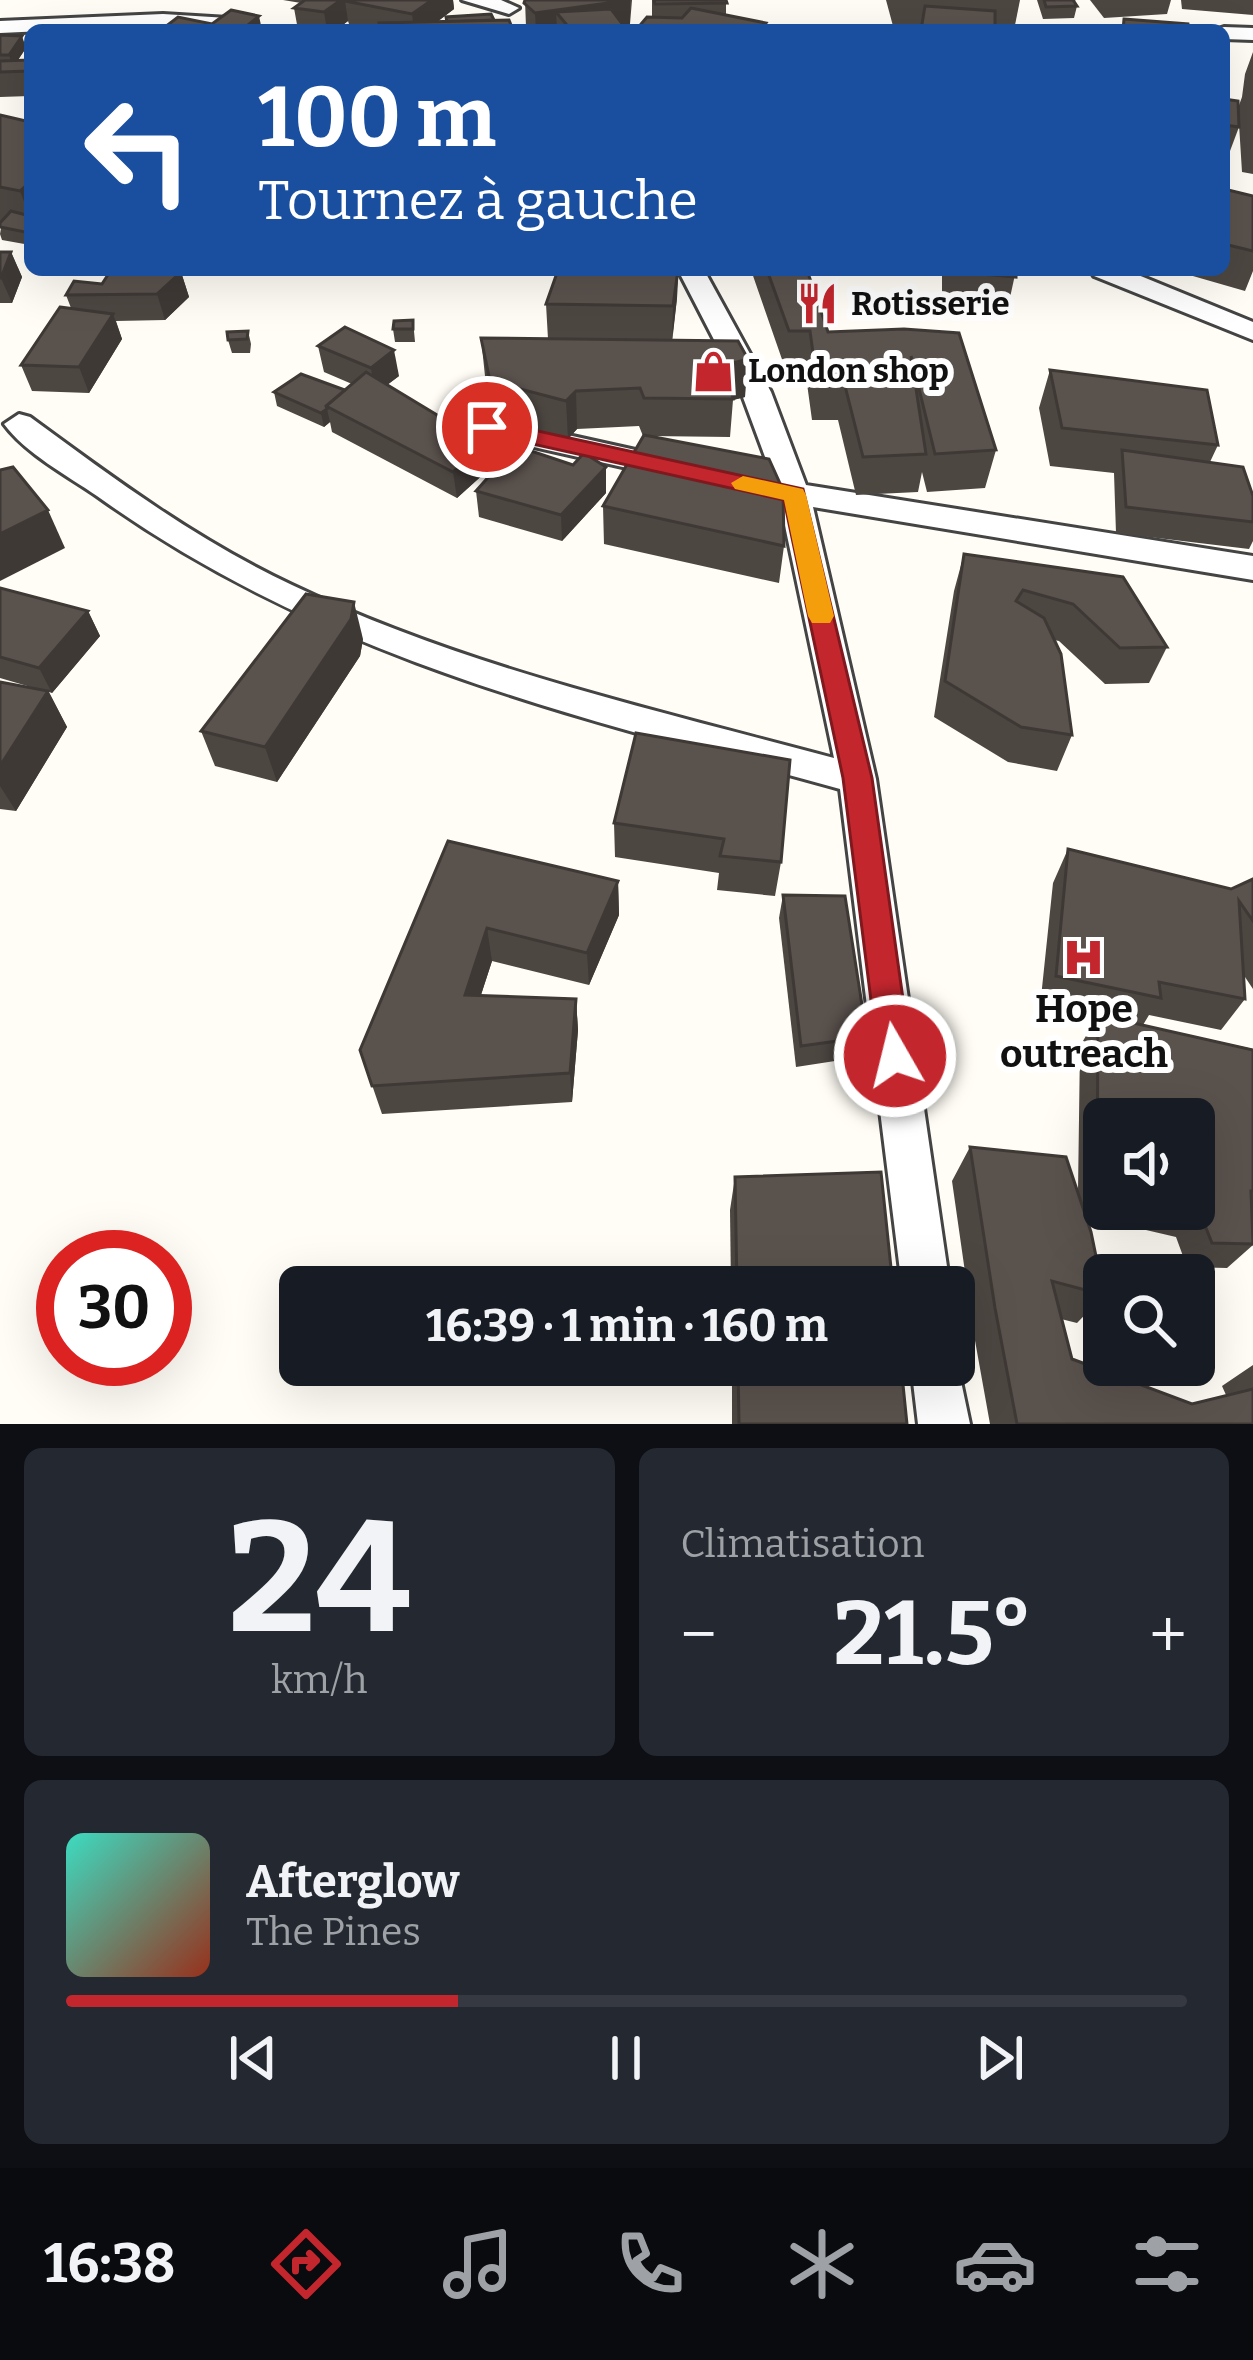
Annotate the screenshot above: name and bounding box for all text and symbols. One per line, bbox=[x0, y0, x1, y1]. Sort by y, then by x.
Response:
text: 100 m bbox=[258, 67, 496, 168]
icon: left bbox=[60, 72, 216, 228]
text: Tournez à gauche bbox=[258, 169, 698, 233]
restaurant icon: Rotisserie bbox=[794, 281, 840, 327]
place label: Rotisserie bbox=[851, 284, 1010, 324]
shop icon: London shop bbox=[691, 348, 737, 394]
place label: London shop bbox=[748, 351, 949, 391]
pin bbox=[436, 376, 538, 478]
icon: arrive bbox=[454, 394, 520, 460]
hospital icon: Hope outreach bbox=[1061, 934, 1107, 980]
place label: Hope outreach bbox=[1000, 986, 1168, 1077]
position arrow bbox=[832, 993, 958, 1119]
map controls bbox=[1083, 1098, 1215, 1386]
button: sound bbox=[1083, 1098, 1215, 1230]
speed limit sign: 30 bbox=[36, 1230, 192, 1386]
button: search bbox=[1083, 1254, 1215, 1386]
text: 16:39 · 1 min · 160 m bbox=[426, 1299, 828, 1353]
text: 24 bbox=[228, 1485, 411, 1672]
text: Climatisation bbox=[681, 1521, 924, 1567]
text: 21.5° bbox=[834, 1580, 1033, 1688]
text: − bbox=[681, 1595, 717, 1674]
text: + bbox=[1149, 1595, 1187, 1674]
text: km/h bbox=[271, 1657, 368, 1703]
text: Afterglow bbox=[246, 1855, 459, 1909]
text: The Pines bbox=[246, 1909, 421, 1955]
icon: previous bbox=[220, 2025, 286, 2091]
icon: pause bbox=[593, 2025, 659, 2091]
icon: next bbox=[967, 2025, 1033, 2091]
icon: directions bbox=[264, 2222, 348, 2306]
icon: music bbox=[436, 2222, 520, 2306]
icon: phone bbox=[608, 2222, 692, 2306]
icon: climate bbox=[780, 2222, 864, 2306]
icon: car bbox=[953, 2222, 1037, 2306]
icon: filters bbox=[1125, 2222, 1209, 2306]
text: 16:38 bbox=[44, 2232, 176, 2296]

